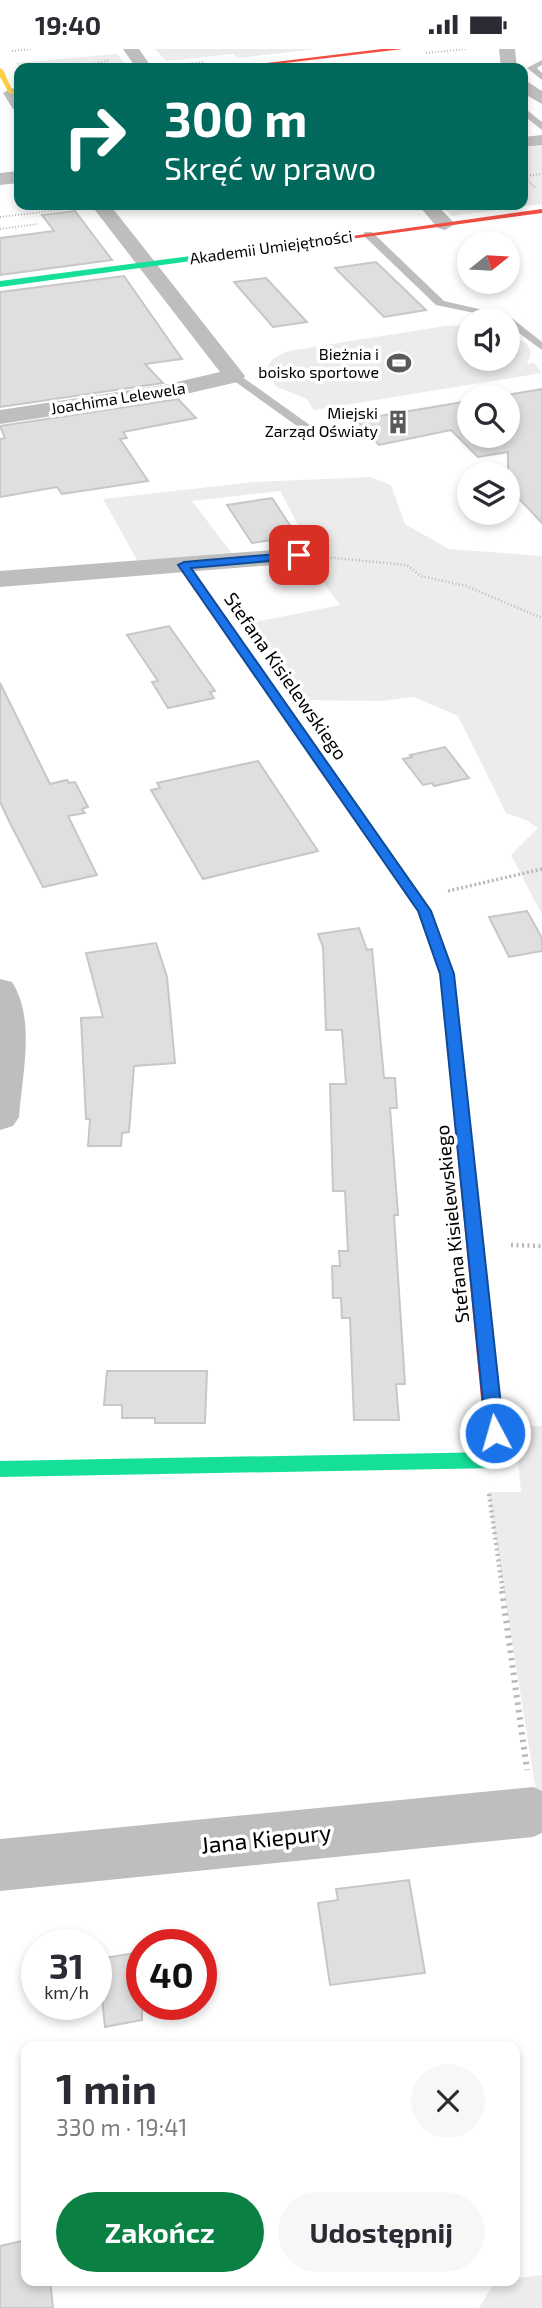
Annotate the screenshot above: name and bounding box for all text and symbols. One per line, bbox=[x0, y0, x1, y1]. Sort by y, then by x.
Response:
text: 19:40 bbox=[35, 9, 101, 40]
text: 300 m bbox=[164, 88, 307, 147]
icon: right bbox=[49, 91, 140, 182]
text: Skręć w prawo bbox=[164, 148, 376, 186]
street label: Akademii Umiejętności bbox=[188, 226, 354, 268]
north arrow bbox=[457, 231, 520, 294]
map controls bbox=[457, 231, 520, 525]
button: sound bbox=[457, 308, 520, 371]
place label: Bieżnia i boisko sportowe bbox=[258, 344, 379, 381]
sports icon: Bieżnia i boisko sportowe bbox=[385, 349, 413, 377]
street label: Joachima Lelewela bbox=[49, 377, 187, 418]
button: search bbox=[457, 385, 520, 448]
place label: Miejski Zarząd Oświaty bbox=[265, 403, 379, 440]
building icon: Miejski Zarząd Oświaty bbox=[384, 408, 412, 436]
button: layers bbox=[457, 462, 520, 525]
pin bbox=[269, 525, 329, 585]
icon: arrive bbox=[280, 536, 318, 574]
street label: Stefana Kisielewskiego bbox=[220, 588, 353, 764]
street label: Stefana Kisielewskiego bbox=[430, 1124, 473, 1324]
position arrow bbox=[458, 1396, 532, 1470]
street label: Jana Kiepury bbox=[199, 1817, 333, 1859]
speed limit sign: 40 bbox=[126, 1929, 217, 2020]
text: 31 bbox=[49, 1944, 84, 1986]
text: km/h bbox=[44, 1981, 89, 2003]
text: 1 min bbox=[56, 2062, 157, 2112]
button: close bbox=[411, 2064, 485, 2138]
text: 330 m · 19:41 bbox=[56, 2113, 187, 2141]
button: Zakończ bbox=[56, 2192, 264, 2272]
button: Udostępnij bbox=[278, 2192, 485, 2272]

